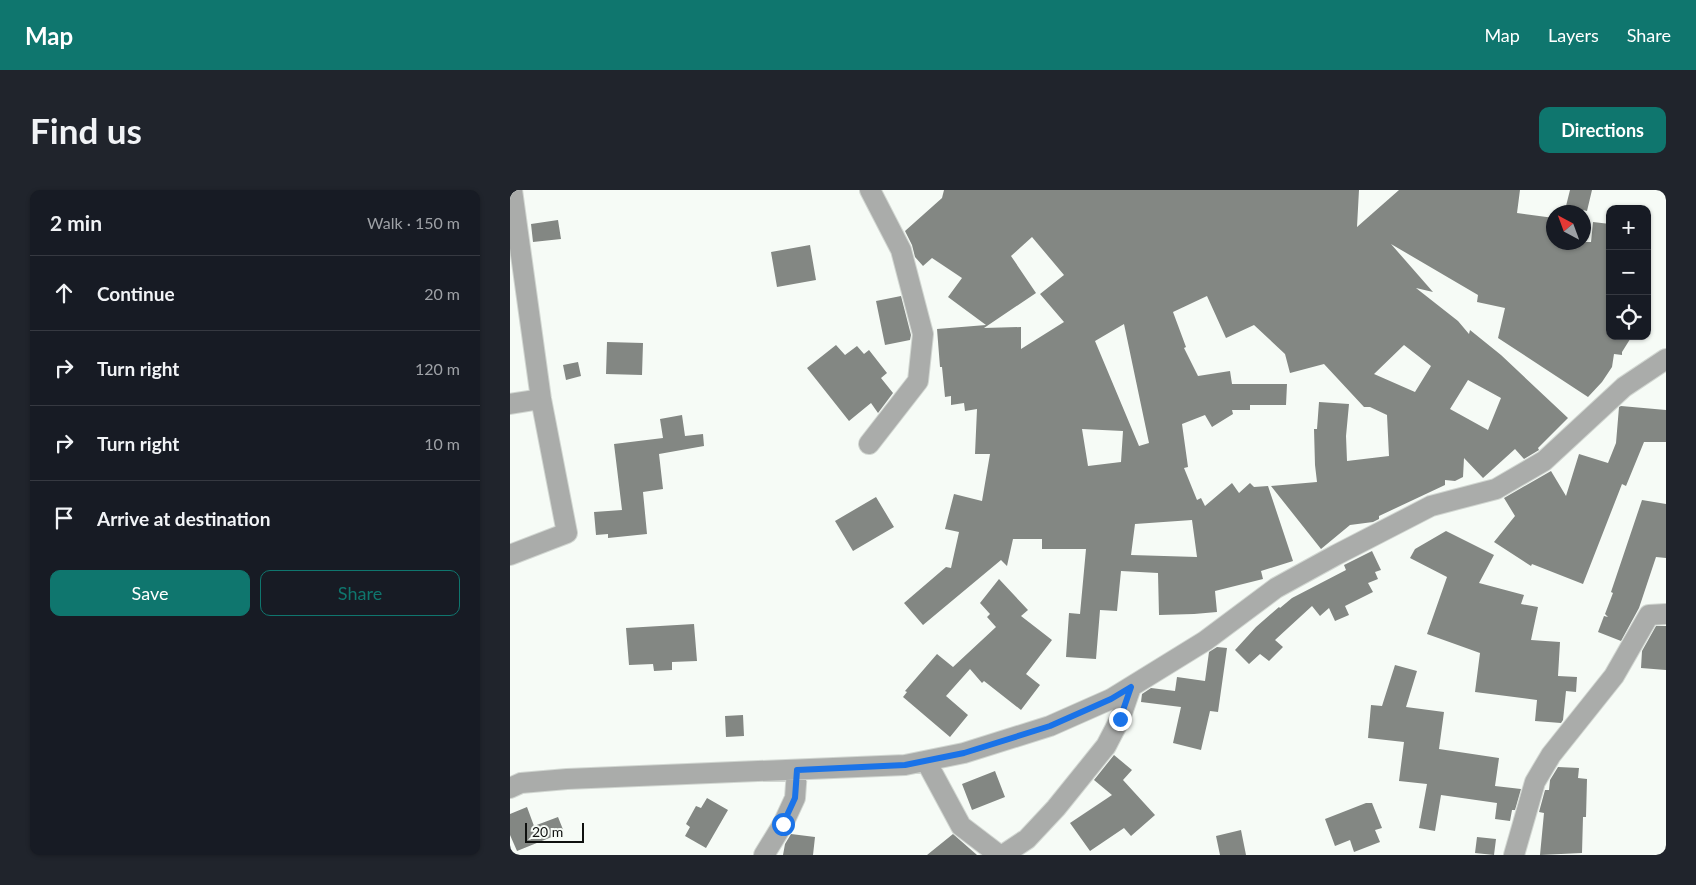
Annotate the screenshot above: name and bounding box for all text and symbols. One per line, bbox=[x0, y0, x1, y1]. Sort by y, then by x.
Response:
text: Map bbox=[25, 21, 73, 50]
text: Map bbox=[1484, 24, 1520, 46]
text: Layers bbox=[1548, 24, 1599, 46]
text: Share bbox=[1627, 24, 1671, 46]
button: Directions bbox=[1539, 107, 1666, 153]
text: Find us bbox=[30, 109, 142, 151]
north arrow bbox=[1546, 205, 1591, 250]
map controls bbox=[1606, 205, 1651, 340]
button: + bbox=[1606, 205, 1651, 250]
text: 2 min bbox=[50, 210, 102, 235]
text: Walk · 150 m bbox=[367, 213, 460, 232]
button: − bbox=[1606, 250, 1651, 295]
icon: ahead bbox=[50, 279, 78, 307]
text: Continue bbox=[97, 282, 175, 305]
text: 20 m bbox=[424, 284, 460, 303]
button: locate bbox=[1606, 295, 1651, 340]
icon: right bbox=[50, 354, 78, 382]
text: Turn right bbox=[97, 357, 179, 380]
text: 120 m bbox=[415, 359, 460, 378]
icon: right bbox=[50, 429, 78, 457]
text: Turn right bbox=[97, 432, 179, 455]
text: 10 m bbox=[424, 434, 460, 453]
icon: arrive bbox=[50, 504, 78, 532]
text: Arrive at destination bbox=[97, 507, 270, 530]
button: Save bbox=[50, 570, 250, 616]
button: Share bbox=[260, 570, 460, 616]
route end bbox=[1109, 708, 1132, 731]
route start bbox=[772, 813, 795, 836]
scale bar bbox=[525, 820, 584, 843]
text: 20 m bbox=[532, 823, 563, 840]

